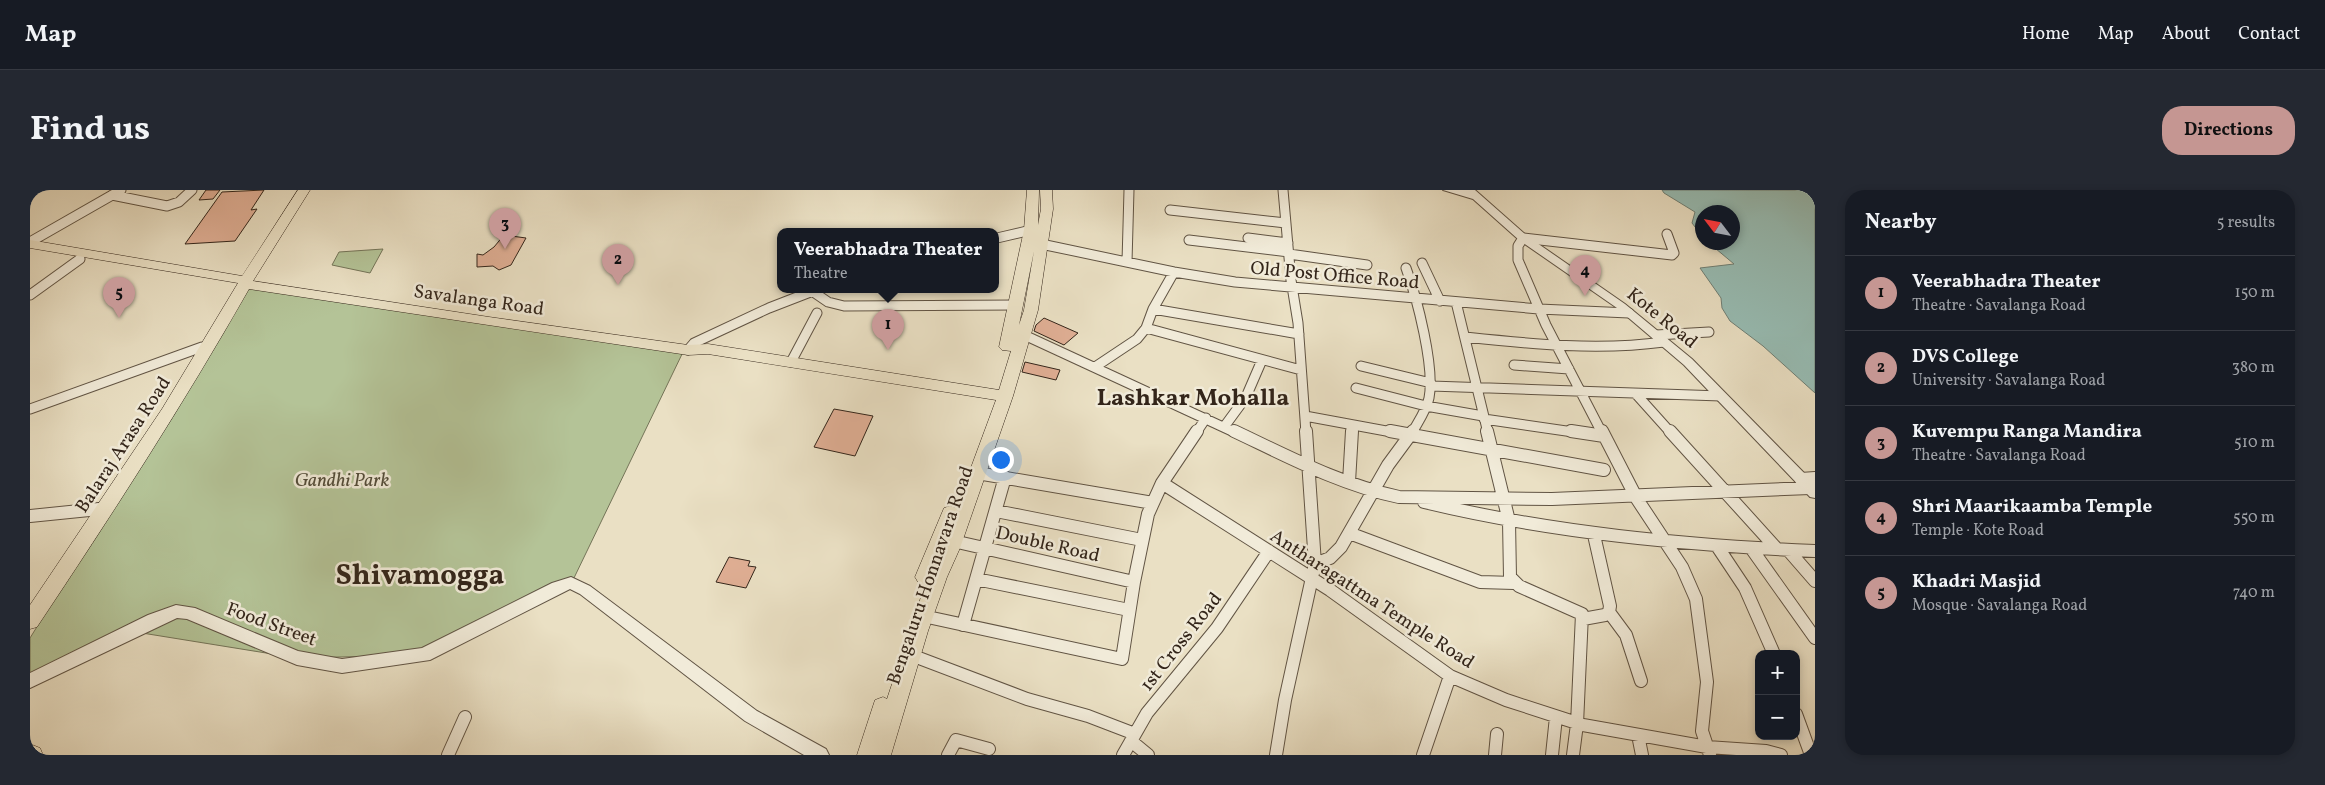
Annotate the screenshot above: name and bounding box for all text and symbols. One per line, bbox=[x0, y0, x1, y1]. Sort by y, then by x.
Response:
text: Map bbox=[25, 18, 76, 52]
text: Home bbox=[2022, 22, 2070, 47]
text: Map bbox=[2098, 22, 2134, 47]
text: About bbox=[2162, 22, 2210, 47]
text: Contact bbox=[2238, 22, 2300, 47]
text: Find us bbox=[30, 106, 150, 154]
button: Directions bbox=[2162, 106, 2295, 155]
north arrow bbox=[1695, 205, 1740, 250]
pin: 3 bbox=[489, 208, 521, 249]
text: Nearby bbox=[1865, 208, 1936, 237]
text: 5 results bbox=[2217, 212, 2275, 234]
popup bbox=[777, 228, 999, 293]
text: Veerabhadra Theater bbox=[794, 237, 982, 263]
pin: 2 bbox=[602, 244, 634, 285]
pin: 4 bbox=[1569, 255, 1601, 296]
street label: Old Post Office Road bbox=[1249, 256, 1420, 296]
text: Theatre bbox=[794, 263, 848, 285]
text: Veerabhadra Theater bbox=[1912, 269, 2101, 295]
pin: 5 bbox=[103, 277, 135, 318]
street label: Savalanga Road bbox=[412, 279, 546, 323]
street label: Kote Road bbox=[1621, 282, 1703, 355]
text: 1 bbox=[1878, 282, 1884, 304]
text: 150 m bbox=[2234, 282, 2275, 304]
text: Theatre · Savalanga Road bbox=[1912, 295, 2086, 317]
pin: 1 bbox=[872, 309, 904, 350]
text: DVS College bbox=[1912, 344, 2019, 370]
text: 2 bbox=[1877, 357, 1885, 379]
text: 380 m bbox=[2232, 357, 2275, 379]
text: University · Savalanga Road bbox=[1912, 370, 2105, 392]
street label: Balaraj Arasa Road bbox=[70, 372, 178, 518]
district label: Lashkar Mohalla bbox=[1097, 382, 1289, 416]
text: Kuvempu Ranga Mandira bbox=[1912, 419, 2142, 445]
text: 3 bbox=[1877, 432, 1885, 454]
text: 510 m bbox=[2234, 432, 2275, 454]
text: Theatre · Savalanga Road bbox=[1912, 445, 2086, 467]
your location bbox=[988, 447, 1014, 473]
street label: Bengaluru Honnavara Road bbox=[881, 463, 981, 689]
park label: Gandhi Park bbox=[295, 468, 389, 494]
text: Shri Maarikaamba Temple bbox=[1912, 494, 2152, 520]
text: 4 bbox=[1876, 507, 1886, 529]
text: 550 m bbox=[2233, 507, 2275, 529]
street label: Double Road bbox=[993, 520, 1102, 570]
text: Temple · Kote Road bbox=[1912, 520, 2044, 542]
street label: Antharagattma Temple Road bbox=[1265, 524, 1479, 676]
district label: Shivamogga bbox=[336, 556, 505, 597]
text: Khadri Masjid bbox=[1912, 569, 2041, 595]
text: 5 bbox=[1877, 582, 1885, 604]
text: 740 m bbox=[2233, 582, 2275, 604]
street label: 1st Cross Road bbox=[1135, 587, 1229, 697]
text: Mosque · Savalanga Road bbox=[1912, 595, 2087, 617]
street label: Food Street bbox=[223, 597, 320, 653]
map controls bbox=[1755, 650, 1800, 740]
button: + bbox=[1755, 650, 1800, 695]
button: − bbox=[1755, 695, 1800, 740]

